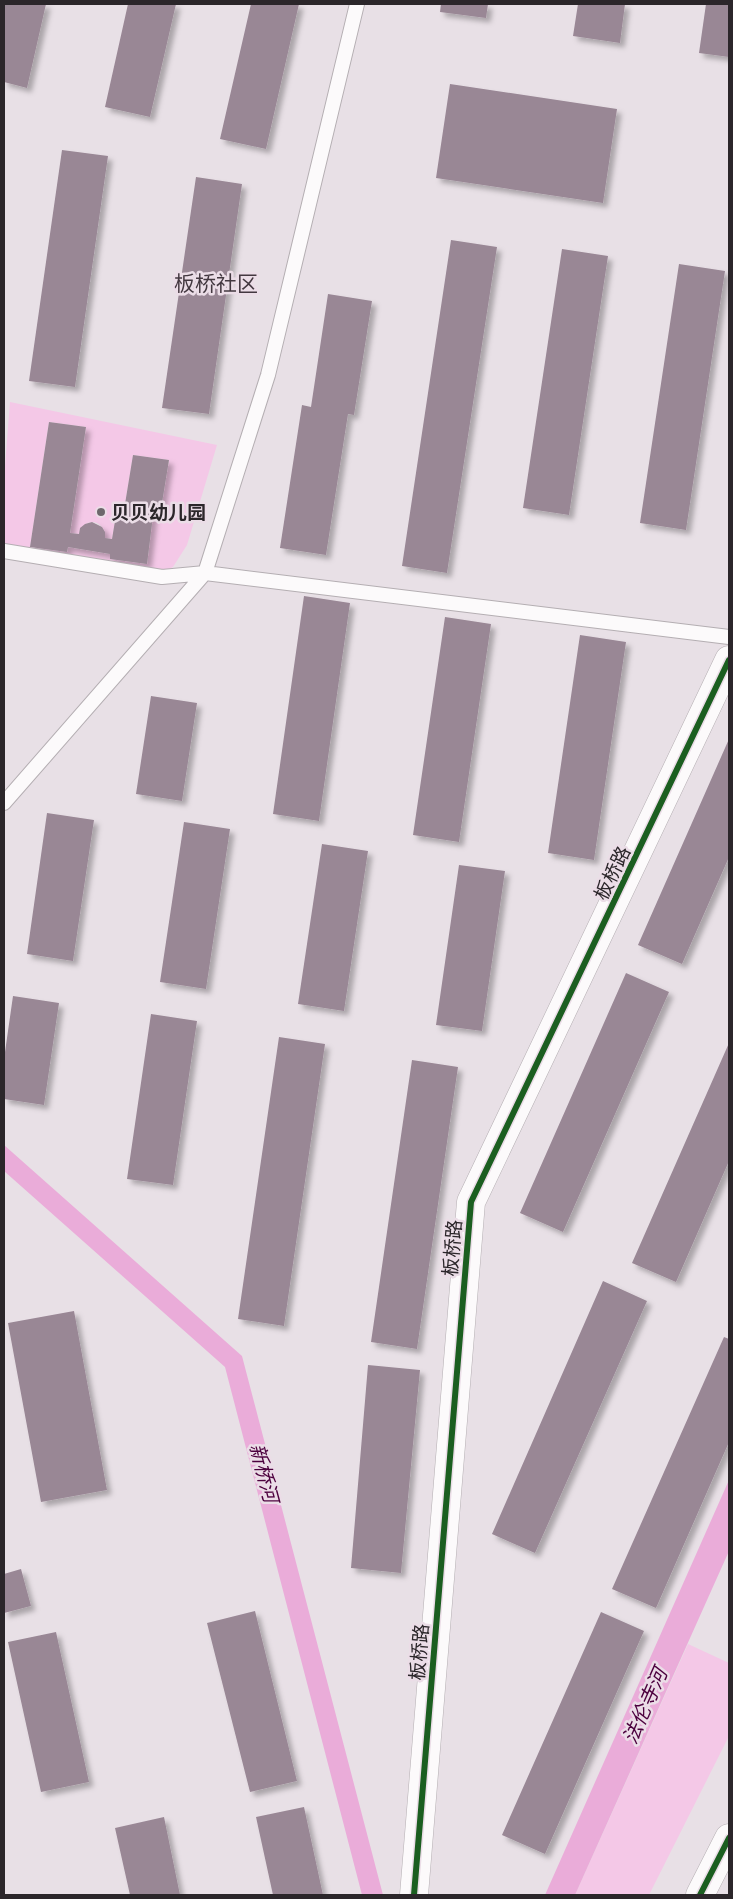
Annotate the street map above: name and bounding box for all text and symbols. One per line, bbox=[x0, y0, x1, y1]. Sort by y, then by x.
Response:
district label: 板桥社区 bbox=[174, 270, 258, 297]
place label: 贝贝幼儿园 bbox=[111, 500, 206, 525]
marker: 贝贝幼儿园 bbox=[95, 506, 107, 518]
street label: 板桥路 bbox=[589, 842, 636, 904]
street label: 板桥路 bbox=[438, 1219, 467, 1278]
water label: 新桥河 bbox=[244, 1441, 285, 1509]
street label: 板桥路 bbox=[405, 1623, 434, 1682]
water label: 法伦寺河 bbox=[617, 1661, 675, 1748]

